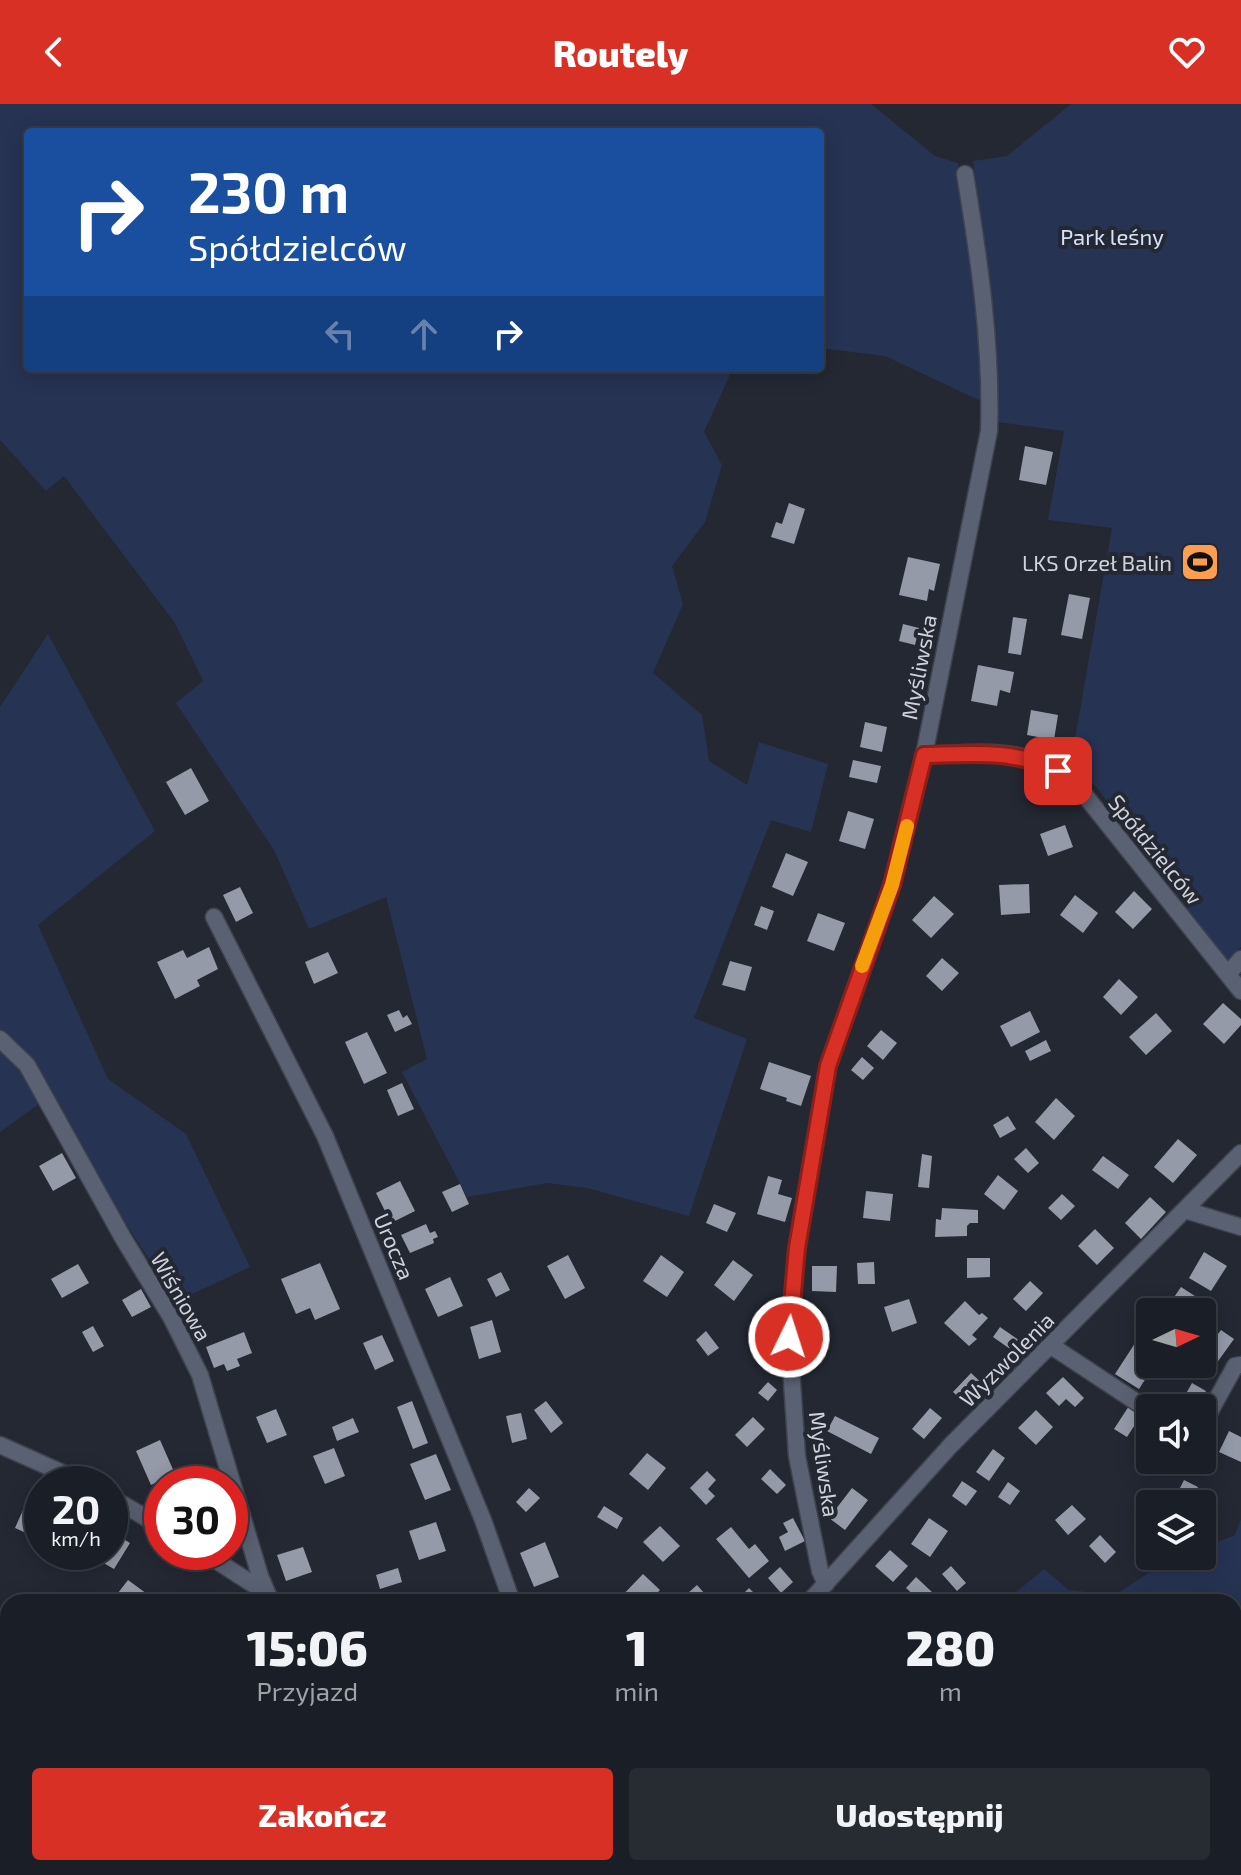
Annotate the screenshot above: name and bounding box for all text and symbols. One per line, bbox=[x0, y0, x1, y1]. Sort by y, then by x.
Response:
icon: back bbox=[32, 30, 76, 74]
icon: heart bbox=[1165, 30, 1209, 74]
text: Routely bbox=[553, 31, 688, 74]
text: 230 m bbox=[188, 157, 349, 224]
icon: right bbox=[56, 160, 160, 264]
park label: Park leśny bbox=[1060, 223, 1164, 249]
text: Spółdzielców bbox=[188, 225, 407, 268]
icon: left bbox=[318, 312, 362, 356]
icon: ahead bbox=[402, 312, 446, 356]
icon: right bbox=[486, 312, 530, 356]
sports icon: LKS Orzeł Balin bbox=[1179, 541, 1221, 583]
place label: LKS Orzeł Balin bbox=[1022, 549, 1172, 575]
street label: Myśliwska bbox=[895, 612, 941, 722]
pin bbox=[1024, 737, 1092, 805]
icon: arrive bbox=[1036, 749, 1080, 793]
street label: Spółdzielców bbox=[1104, 789, 1208, 909]
street label: Urocza bbox=[369, 1209, 421, 1283]
street label: Wiśniowa bbox=[146, 1247, 218, 1345]
position arrow bbox=[747, 1295, 831, 1379]
north arrow bbox=[1136, 1298, 1216, 1378]
map controls bbox=[1136, 1298, 1216, 1570]
street label: Wyzwolenia bbox=[953, 1306, 1059, 1412]
button: sound bbox=[1136, 1394, 1216, 1474]
street label: Myśliwska bbox=[805, 1409, 845, 1519]
speed limit sign: 30 bbox=[144, 1466, 248, 1570]
text: 20 bbox=[52, 1484, 100, 1532]
button: layers bbox=[1136, 1490, 1216, 1570]
text: km/h bbox=[51, 1526, 101, 1550]
text: 15:06 bbox=[247, 1618, 368, 1676]
text: 1 bbox=[626, 1618, 648, 1676]
text: 280 bbox=[906, 1618, 995, 1676]
text: Przyjazd bbox=[256, 1675, 358, 1706]
text: min bbox=[615, 1675, 659, 1706]
text: m bbox=[939, 1675, 962, 1706]
button: Zakończ bbox=[32, 1768, 613, 1860]
button: Udostępnij bbox=[629, 1768, 1210, 1860]

